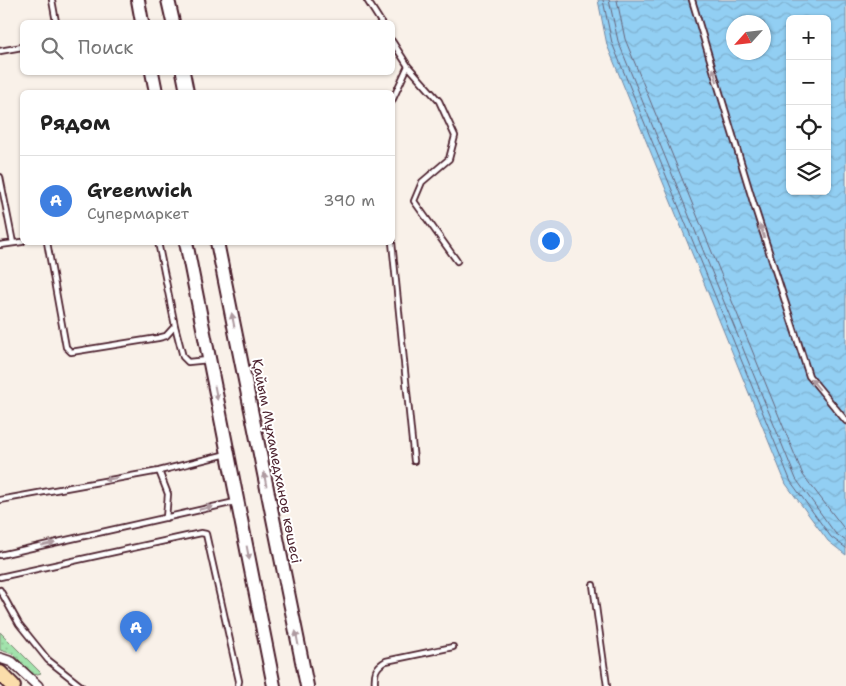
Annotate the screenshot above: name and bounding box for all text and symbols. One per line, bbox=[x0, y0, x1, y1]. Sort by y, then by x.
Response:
north arrow bbox=[726, 15, 771, 60]
map controls bbox=[786, 15, 831, 195]
button: + bbox=[786, 15, 831, 60]
search box bbox=[20, 20, 395, 75]
icon: search bbox=[38, 34, 66, 62]
text: Поиск bbox=[78, 35, 133, 60]
button: − bbox=[786, 60, 831, 105]
one-way arrow bbox=[710, 68, 718, 83]
button: locate bbox=[786, 105, 831, 150]
text: Рядом bbox=[40, 109, 110, 137]
button: layers bbox=[786, 150, 831, 195]
text: Greenwich bbox=[87, 178, 193, 203]
text: A bbox=[50, 190, 62, 211]
text: 390 m bbox=[323, 190, 375, 211]
text: Супермаркет bbox=[87, 203, 189, 224]
one-way arrow bbox=[758, 223, 765, 238]
your location bbox=[538, 228, 564, 254]
one-way arrow bbox=[229, 312, 237, 327]
street label: Қайым Мұхамедханов көшесі bbox=[248, 357, 306, 565]
one-way arrow bbox=[810, 378, 821, 390]
one-way arrow bbox=[212, 386, 220, 401]
one-way arrow bbox=[261, 471, 269, 486]
one-way arrow bbox=[102, 476, 118, 484]
one-way arrow bbox=[199, 504, 214, 512]
one-way arrow bbox=[40, 540, 55, 548]
one-way arrow bbox=[244, 545, 252, 561]
pin: A bbox=[120, 611, 152, 652]
one-way arrow bbox=[293, 631, 301, 646]

